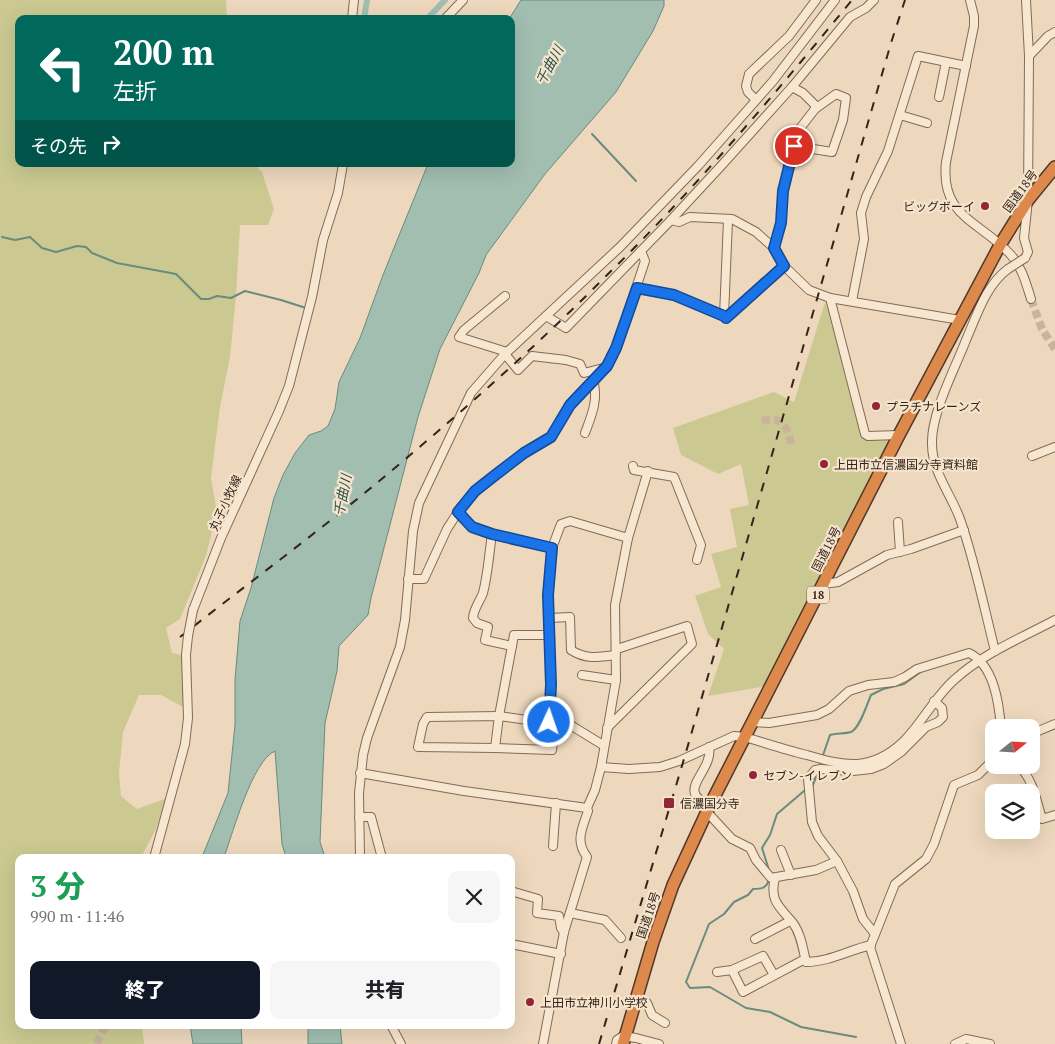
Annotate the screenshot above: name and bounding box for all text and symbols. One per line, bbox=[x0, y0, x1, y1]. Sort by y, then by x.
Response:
text: 200 m bbox=[113, 29, 214, 75]
icon: left bbox=[30, 35, 95, 100]
water label: 千曲川 bbox=[531, 40, 568, 88]
text: 左折 bbox=[113, 76, 157, 105]
pin bbox=[773, 125, 815, 167]
icon: right bbox=[97, 130, 125, 158]
icon: arrive bbox=[780, 132, 808, 160]
text: その先 bbox=[30, 133, 87, 158]
street label: 国道18号 bbox=[1000, 167, 1040, 215]
place label: ビッグボーイ bbox=[903, 199, 975, 214]
marker: ビッグボーイ bbox=[979, 200, 991, 212]
place label: プラチナレーンズ bbox=[886, 399, 981, 414]
marker: プラチナレーンズ bbox=[870, 400, 882, 412]
place label: 上田市立信濃国分寺資料館 bbox=[834, 457, 978, 472]
marker: 上田市立信濃国分寺資料館 bbox=[818, 458, 830, 470]
water label: 千曲川 bbox=[329, 471, 356, 517]
street label: 丸子小牧線 bbox=[206, 473, 244, 533]
street label: 国道18号 bbox=[808, 524, 844, 574]
road number: 18 bbox=[807, 586, 829, 604]
position arrow bbox=[522, 695, 574, 747]
north arrow bbox=[985, 719, 1040, 774]
map controls bbox=[985, 719, 1040, 839]
place label: セブン-イレブン bbox=[763, 768, 852, 783]
marker: セブン-イレブン bbox=[747, 769, 759, 781]
button: layers bbox=[985, 784, 1040, 839]
marker: 信濃国分寺 bbox=[662, 796, 676, 810]
place label: 信濃国分寺 bbox=[680, 796, 740, 811]
text: 3 分 bbox=[30, 866, 85, 906]
button: close bbox=[448, 871, 500, 923]
street label: 国道18号 bbox=[633, 889, 663, 941]
text: 990 m · 11:46 bbox=[30, 905, 124, 927]
button: 終了 bbox=[30, 961, 260, 1019]
button: 共有 bbox=[270, 961, 500, 1019]
place label: 上田市立神川小学校 bbox=[540, 995, 648, 1010]
marker: 上田市立神川小学校 bbox=[524, 996, 536, 1008]

